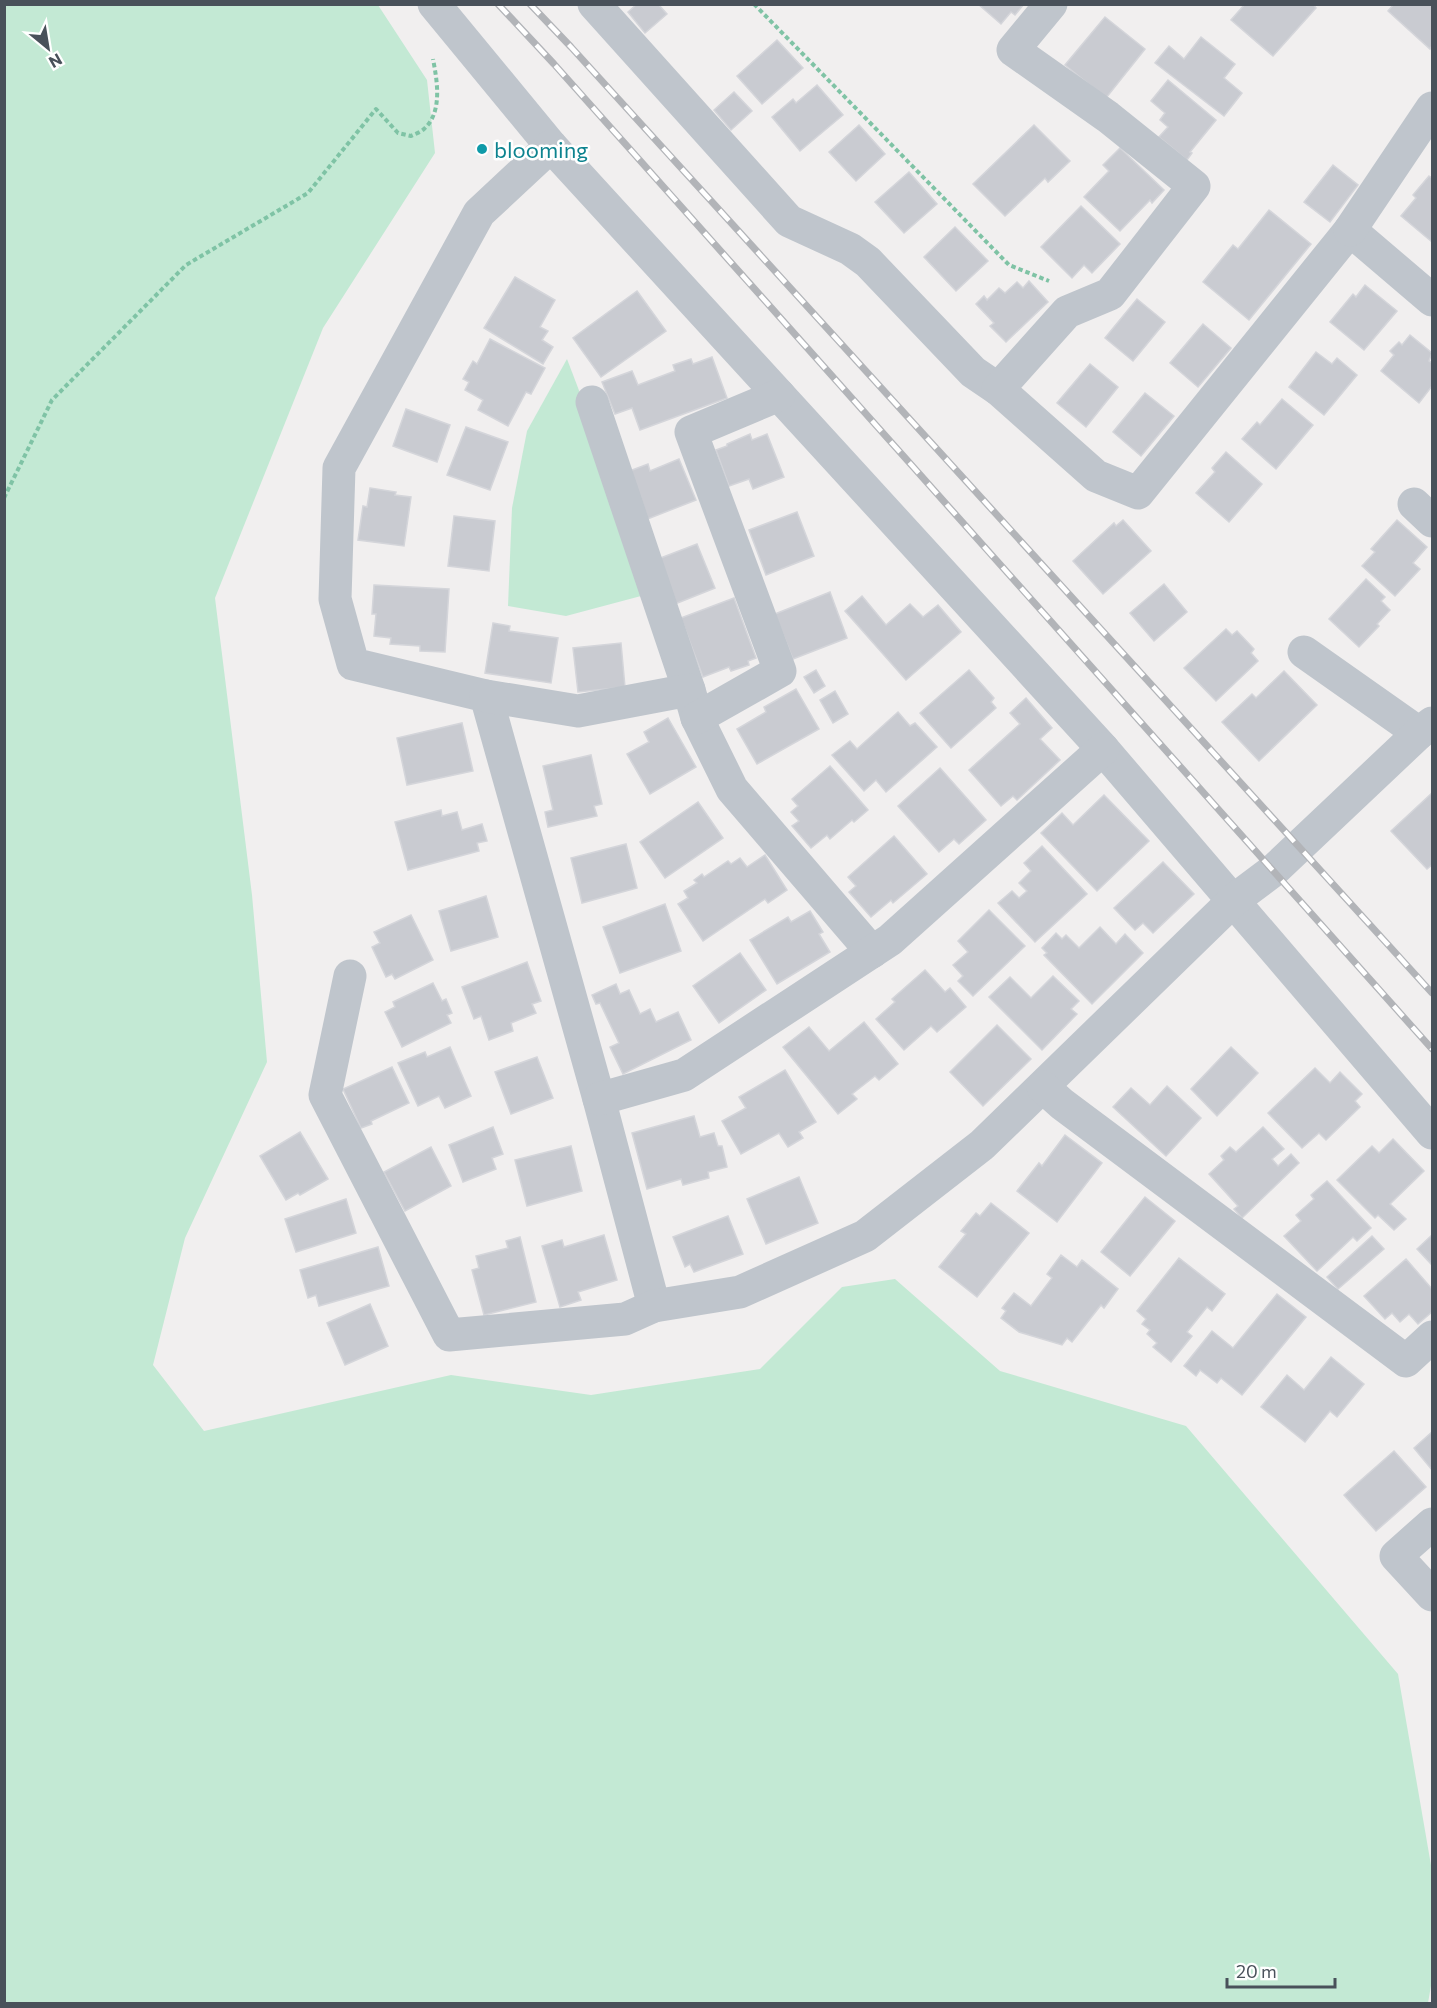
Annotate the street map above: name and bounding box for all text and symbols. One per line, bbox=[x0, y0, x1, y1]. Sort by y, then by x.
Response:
north arrow bbox=[18, 18, 78, 78]
text: N bbox=[46, 50, 66, 73]
place label: blooming bbox=[494, 136, 588, 163]
marker: blooming bbox=[475, 142, 489, 156]
scale bar bbox=[1227, 1951, 1335, 1989]
text: 20 m bbox=[1236, 1960, 1277, 1982]

